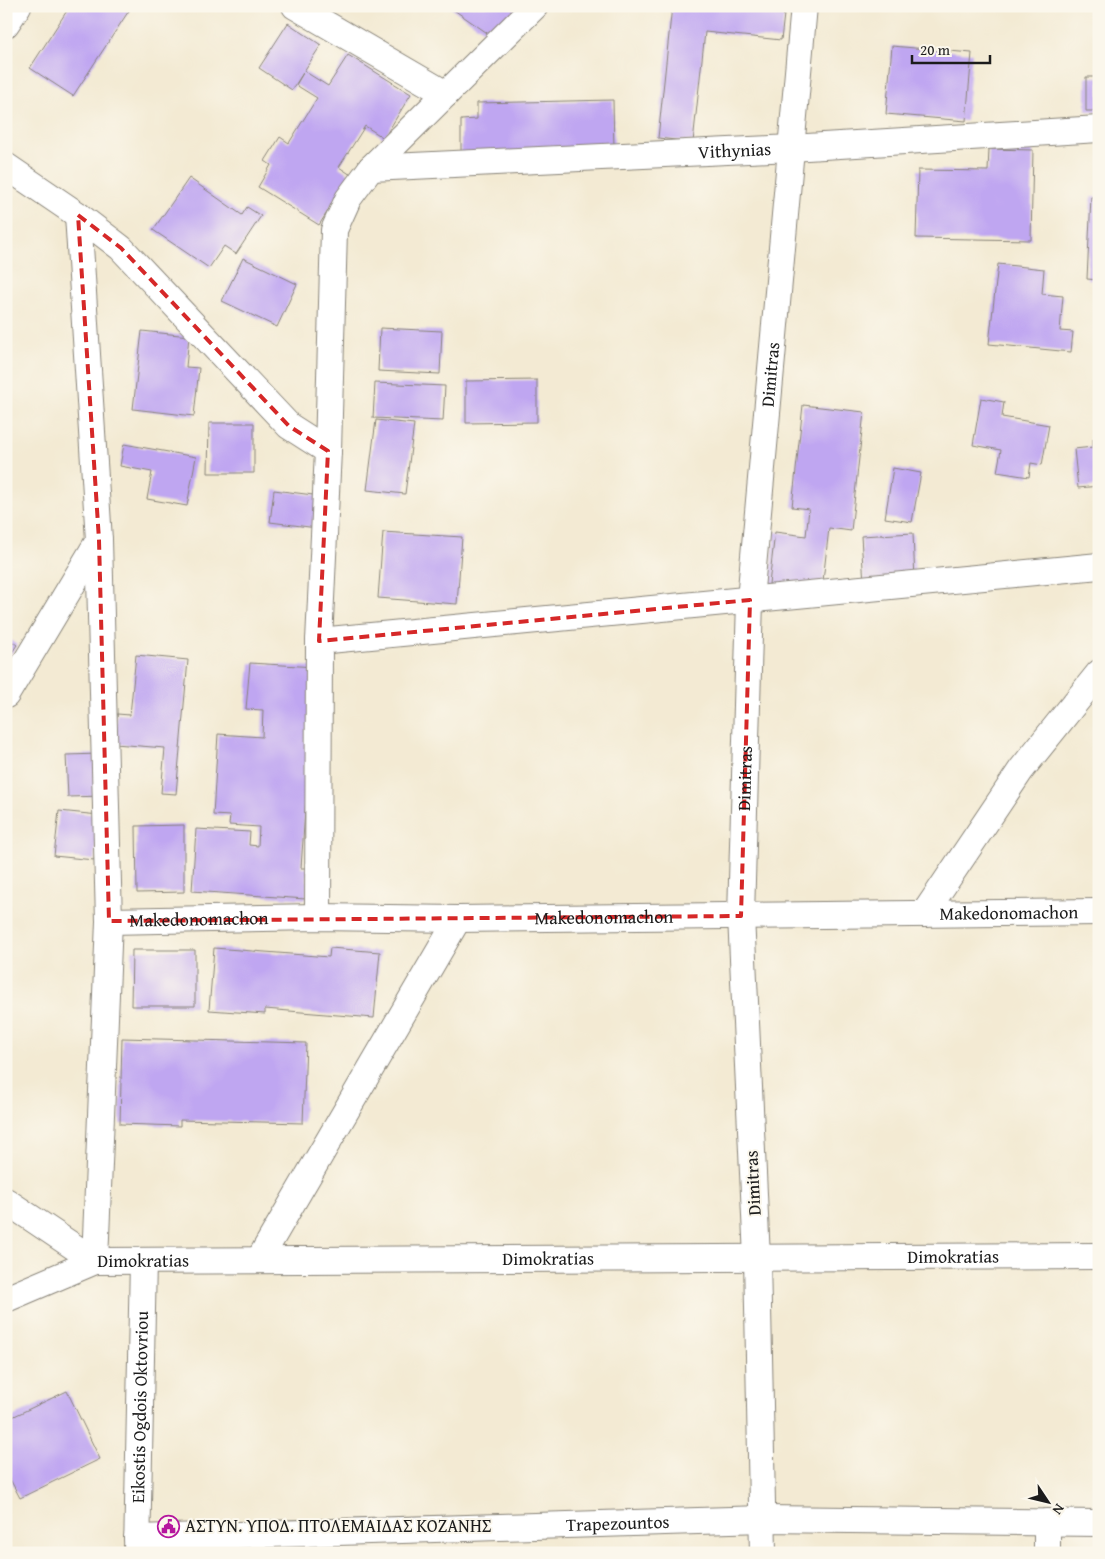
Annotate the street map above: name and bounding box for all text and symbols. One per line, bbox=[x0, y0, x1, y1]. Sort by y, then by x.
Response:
scale bar bbox=[912, 32, 990, 64]
text: 20 m bbox=[920, 39, 951, 60]
street label: Vithynias bbox=[697, 135, 772, 165]
street label: Dimitras bbox=[754, 341, 786, 408]
street label: Dimitras bbox=[730, 746, 759, 811]
street label: Makedonomachon bbox=[939, 898, 1079, 927]
street label: Makedonomachon bbox=[534, 903, 674, 931]
street label: Makedonomachon bbox=[129, 904, 269, 934]
street label: Dimitras bbox=[737, 1150, 768, 1216]
street label: Dimokratias bbox=[907, 1242, 999, 1270]
street label: Dimokratias bbox=[502, 1245, 594, 1272]
street label: Dimokratias bbox=[97, 1247, 189, 1274]
street label: Eikostis Ogdois Oktovriou bbox=[124, 1310, 155, 1503]
north arrow bbox=[1022, 1476, 1072, 1526]
text: N bbox=[1047, 1500, 1070, 1520]
street label: Trapezountos bbox=[566, 1508, 670, 1538]
place label: ΑΣΤΥΝ. ΥΠΟΔ. ΠΤΟΛΕΜΑΙΔΑΣ ΚΟΖΑΝΗΣ bbox=[185, 1512, 491, 1539]
public building icon: ΑΣΤΥΝ. ΥΠΟΔ. ΠΤΟΛΕΜΑΙΔΑΣ ΚΟΖΑΝΗΣ bbox=[157, 1514, 181, 1538]

